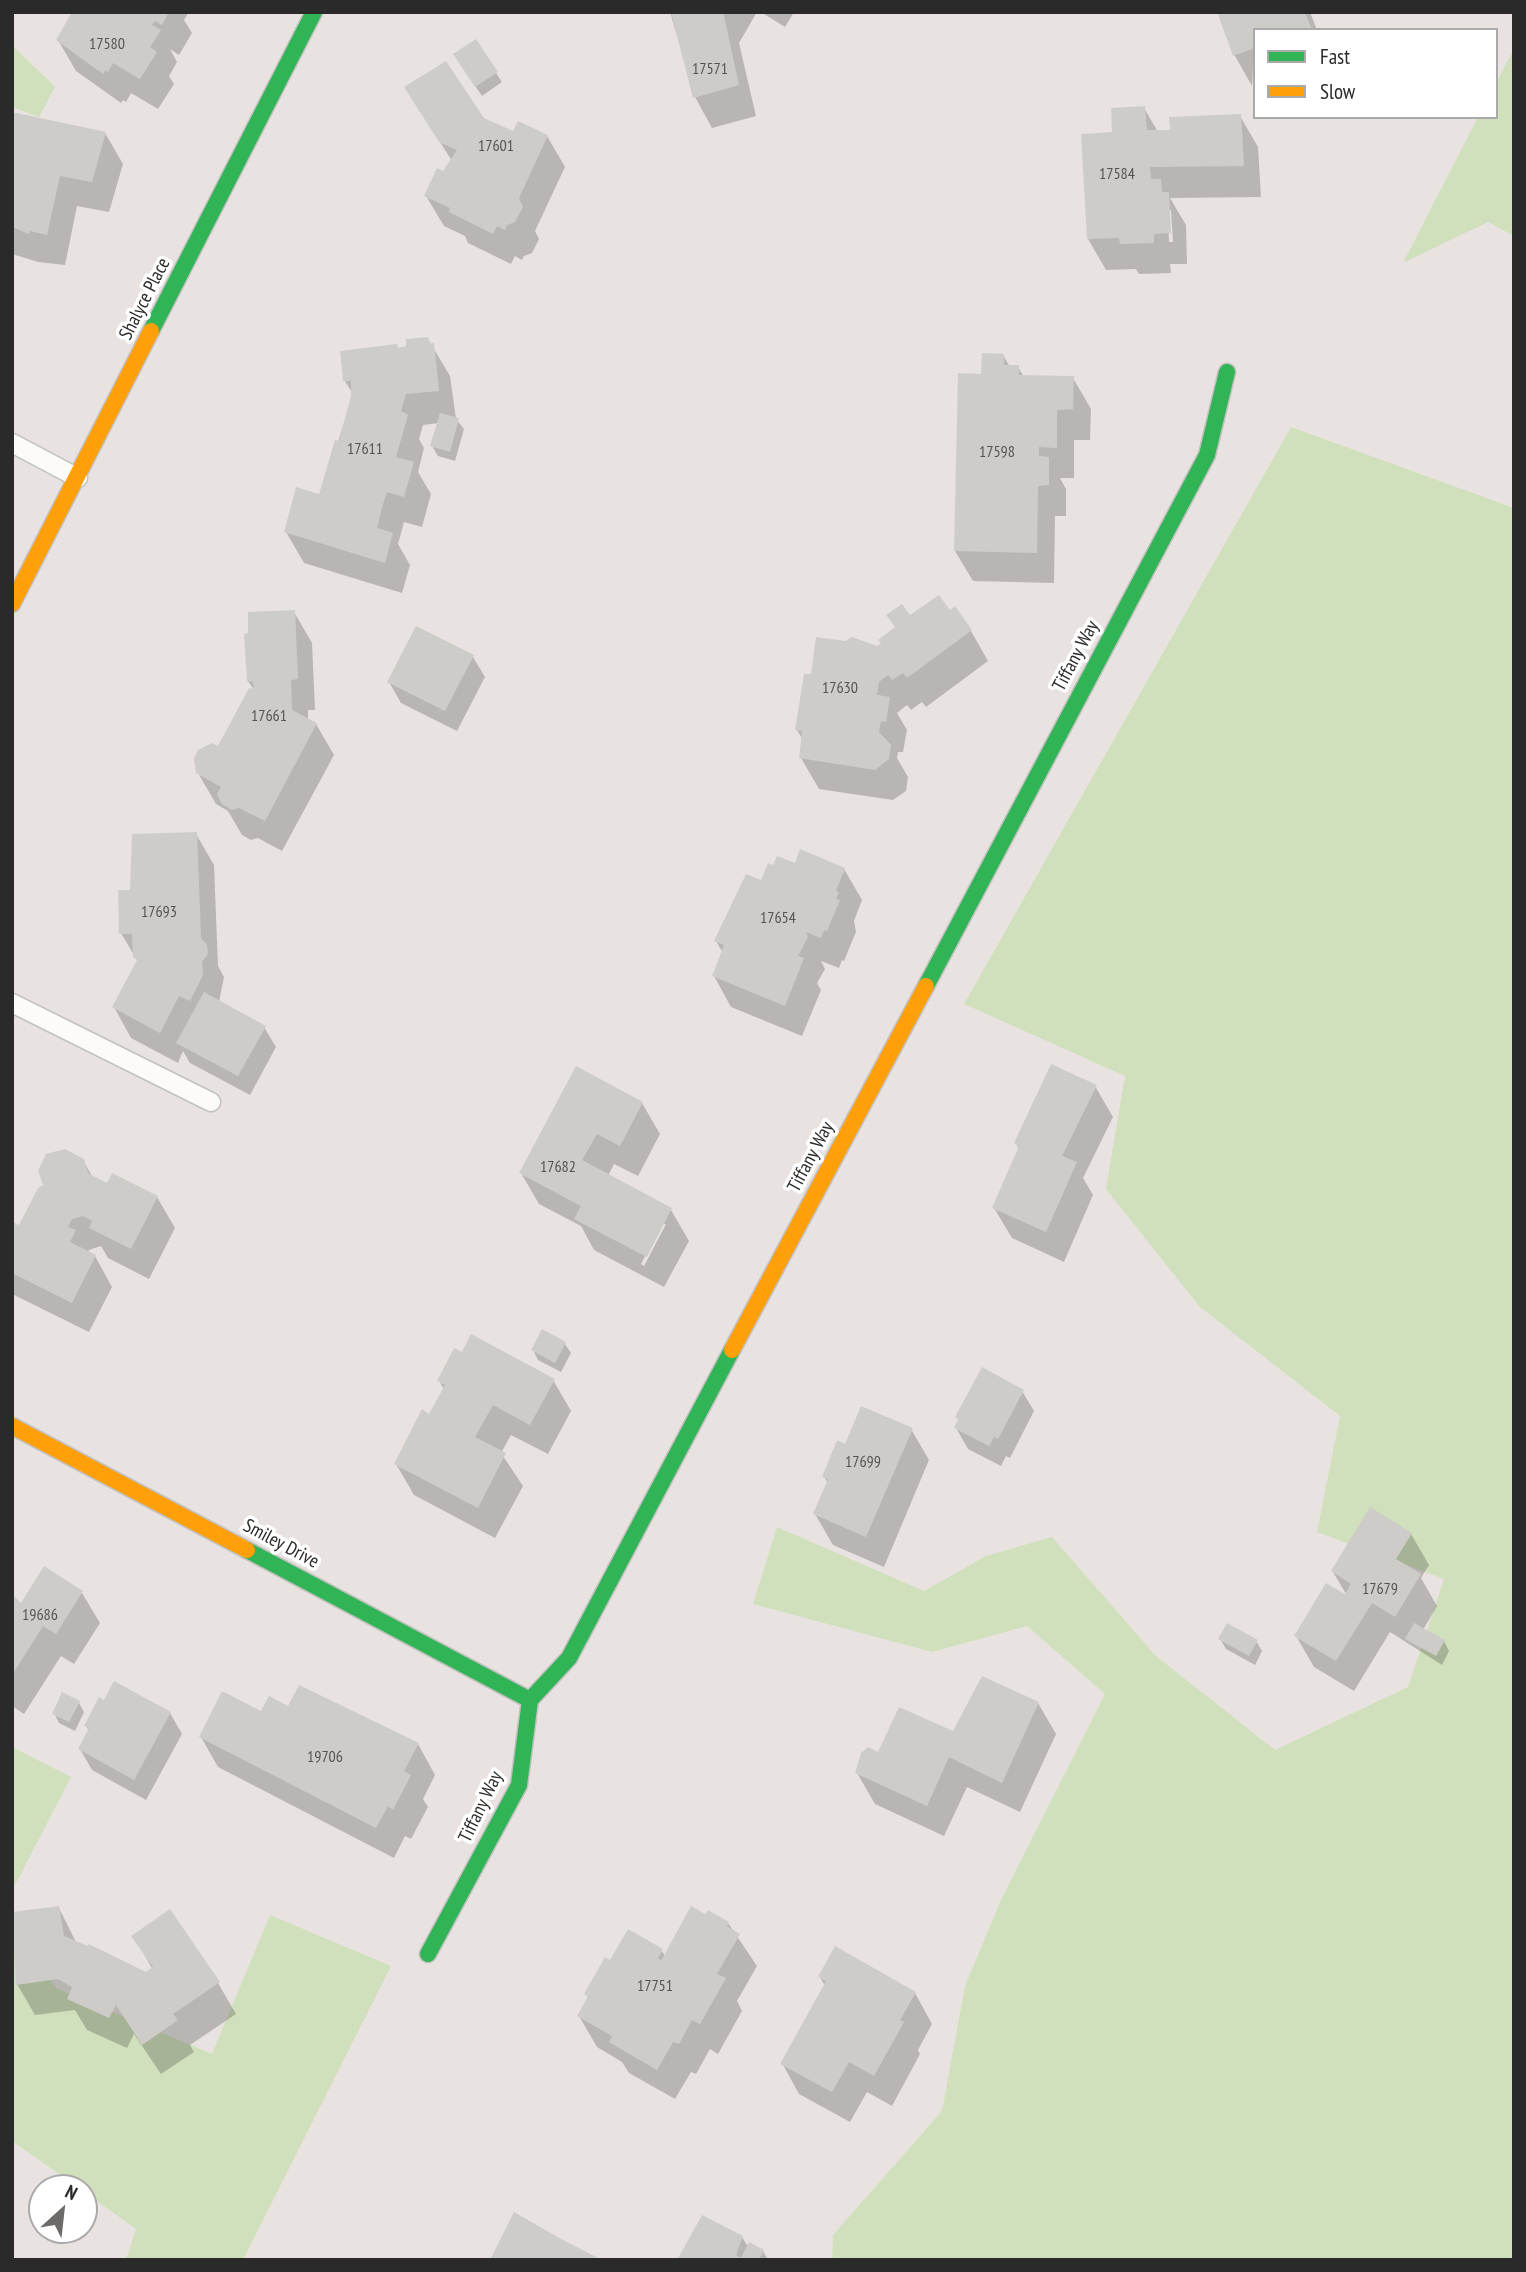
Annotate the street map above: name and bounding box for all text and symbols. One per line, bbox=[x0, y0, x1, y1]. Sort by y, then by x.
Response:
legend bbox=[1253, 28, 1498, 119]
house number: 17580 bbox=[89, 34, 125, 54]
text: Fast bbox=[1320, 43, 1350, 70]
house number: 17571 bbox=[692, 59, 728, 79]
text: Slow bbox=[1320, 78, 1355, 105]
house number: 17601 bbox=[478, 136, 514, 156]
house number: 17584 bbox=[1099, 164, 1135, 184]
street label: Shalyce Place bbox=[115, 254, 175, 344]
house number: 17611 bbox=[347, 439, 383, 459]
house number: 17598 bbox=[979, 442, 1015, 462]
street label: Tiffany Way bbox=[1048, 617, 1104, 695]
house number: 17630 bbox=[822, 678, 858, 698]
house number: 17661 bbox=[251, 706, 287, 726]
house number: 17693 bbox=[141, 902, 177, 922]
house number: 17654 bbox=[760, 908, 796, 928]
street label: Tiffany Way bbox=[783, 1118, 839, 1196]
house number: 17682 bbox=[540, 1157, 576, 1177]
house number: 17699 bbox=[845, 1452, 881, 1472]
street label: Smiley Drive bbox=[239, 1515, 323, 1573]
house number: 17679 bbox=[1362, 1579, 1398, 1599]
house number: 19686 bbox=[22, 1605, 58, 1625]
house number: 19706 bbox=[307, 1747, 343, 1767]
street label: Tiffany Way bbox=[454, 1768, 508, 1846]
house number: 17751 bbox=[637, 1976, 673, 1996]
north arrow bbox=[28, 2174, 98, 2244]
text: N bbox=[62, 2179, 82, 2205]

